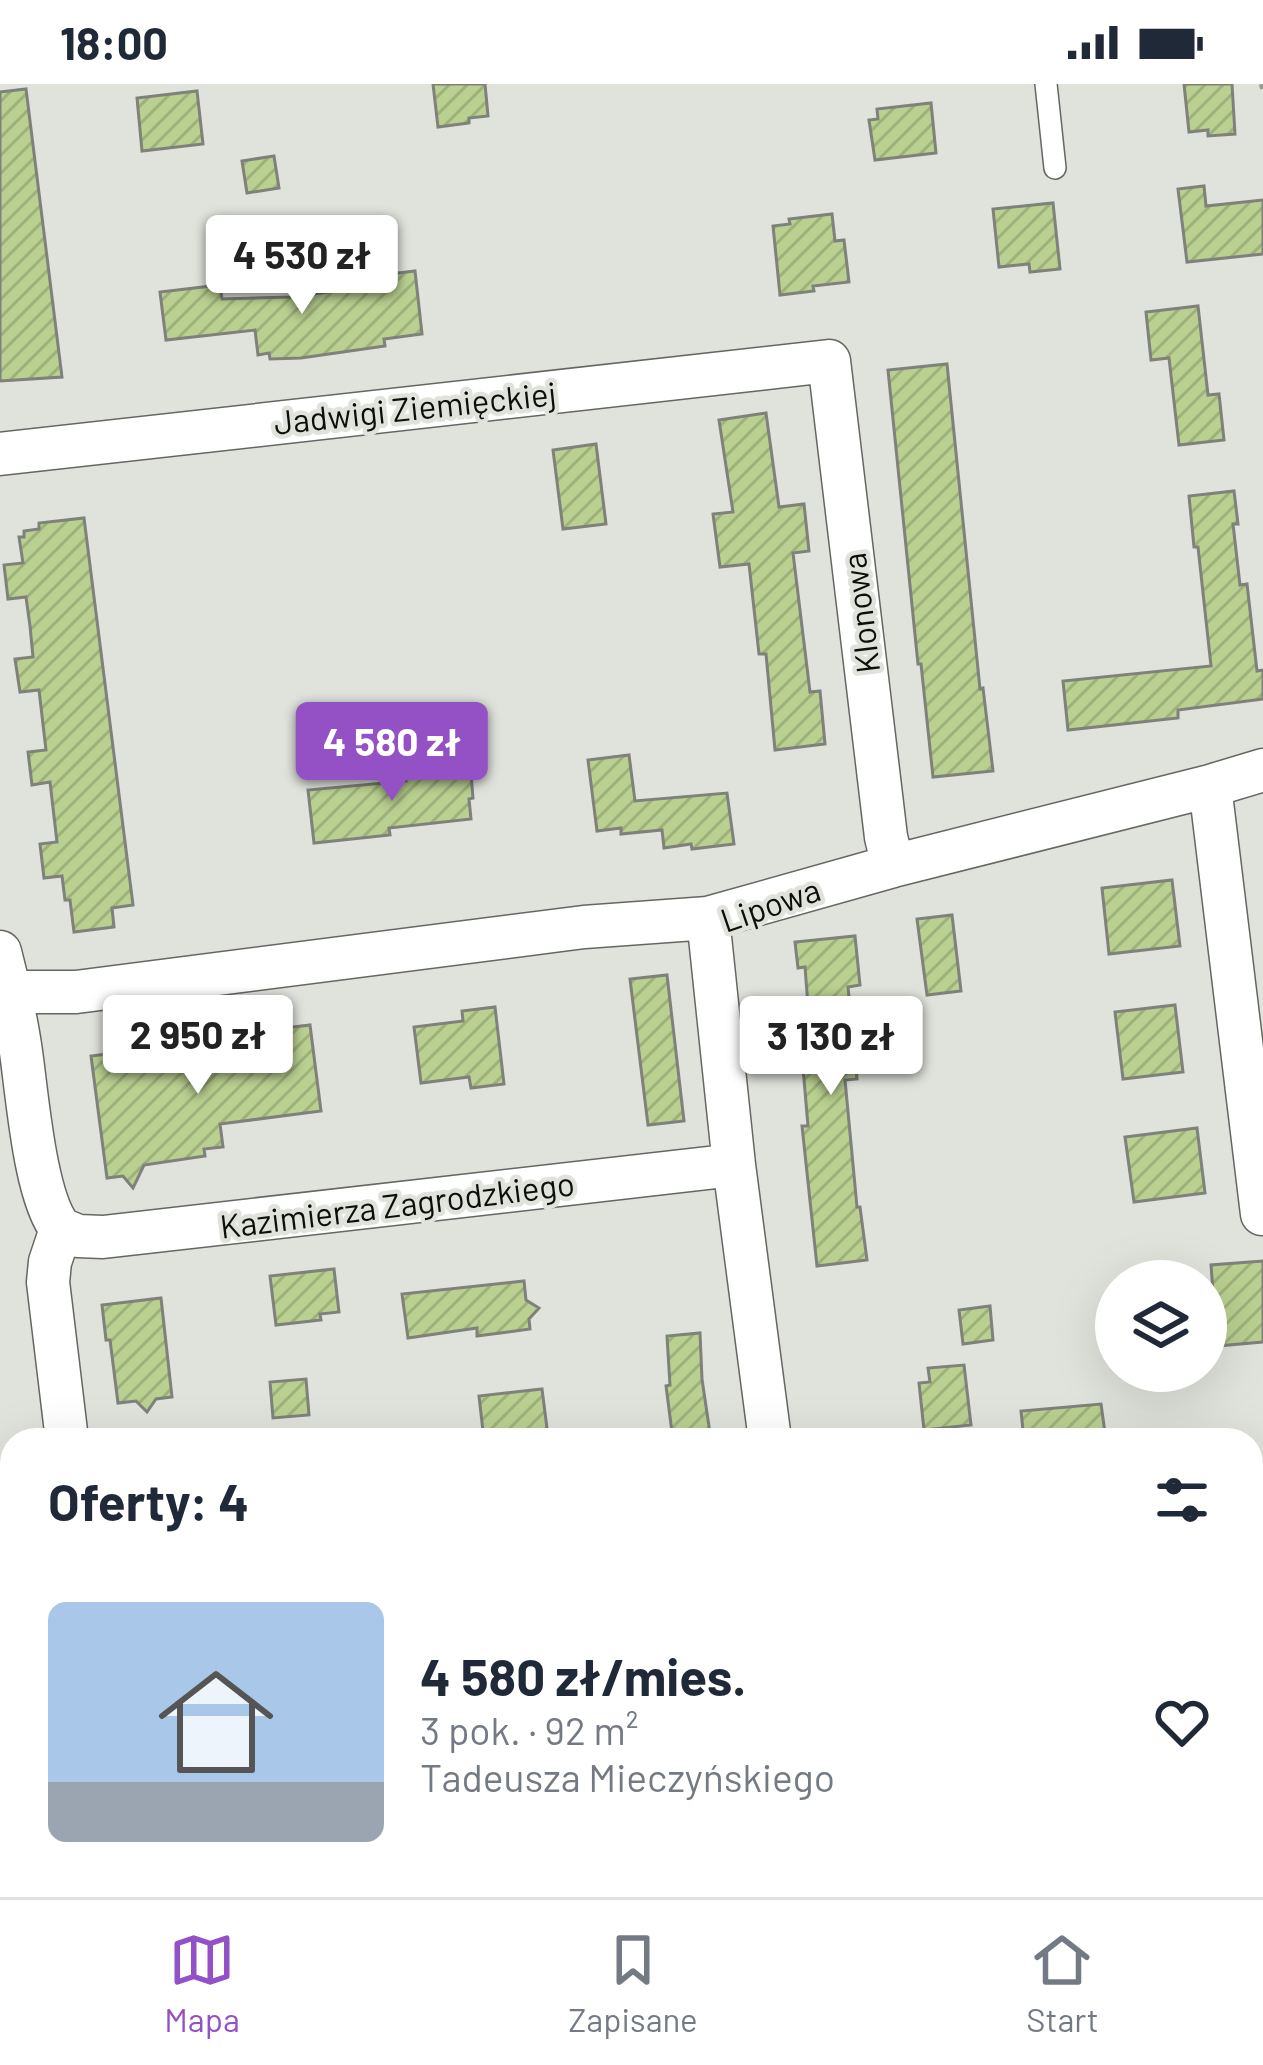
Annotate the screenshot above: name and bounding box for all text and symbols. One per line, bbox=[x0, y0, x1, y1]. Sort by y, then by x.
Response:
text: 18:00 bbox=[60, 15, 168, 69]
pin: 4 530 zł bbox=[178, 215, 426, 317]
text: 4 530 zł bbox=[233, 230, 371, 277]
street label: Jadwigi Ziemięckiej bbox=[272, 372, 558, 442]
street label: Klonowa bbox=[833, 551, 887, 675]
pin: 4 580 zł bbox=[268, 702, 516, 804]
text: 4 580 zł bbox=[323, 717, 461, 764]
street label: Lipowa bbox=[715, 868, 825, 940]
pin: 2 950 zł bbox=[74, 995, 322, 1097]
pin: 3 130 zł bbox=[707, 996, 955, 1098]
text: 2 950 zł bbox=[130, 1010, 266, 1057]
text: 3 130 zł bbox=[767, 1011, 895, 1058]
street label: Kazimierza Zagrodzkiego bbox=[217, 1162, 577, 1246]
map controls bbox=[1095, 1260, 1227, 1392]
button: layers bbox=[1095, 1260, 1227, 1392]
icon: filters bbox=[1149, 1467, 1215, 1533]
text: Oferty: 4 bbox=[48, 1470, 249, 1531]
text: 4 580 zł/mies. bbox=[420, 1645, 746, 1706]
icon: home bbox=[144, 1650, 288, 1794]
icon: heart bbox=[1149, 1689, 1215, 1755]
text: 3 pok. · 92 m² bbox=[420, 1706, 639, 1753]
text: Tadeusza Mieczyńskiego bbox=[420, 1753, 835, 1800]
tab: Mapa bbox=[164, 1927, 240, 2039]
tab: Zapisane bbox=[568, 1927, 698, 2039]
tab: Start bbox=[1026, 1927, 1099, 2039]

